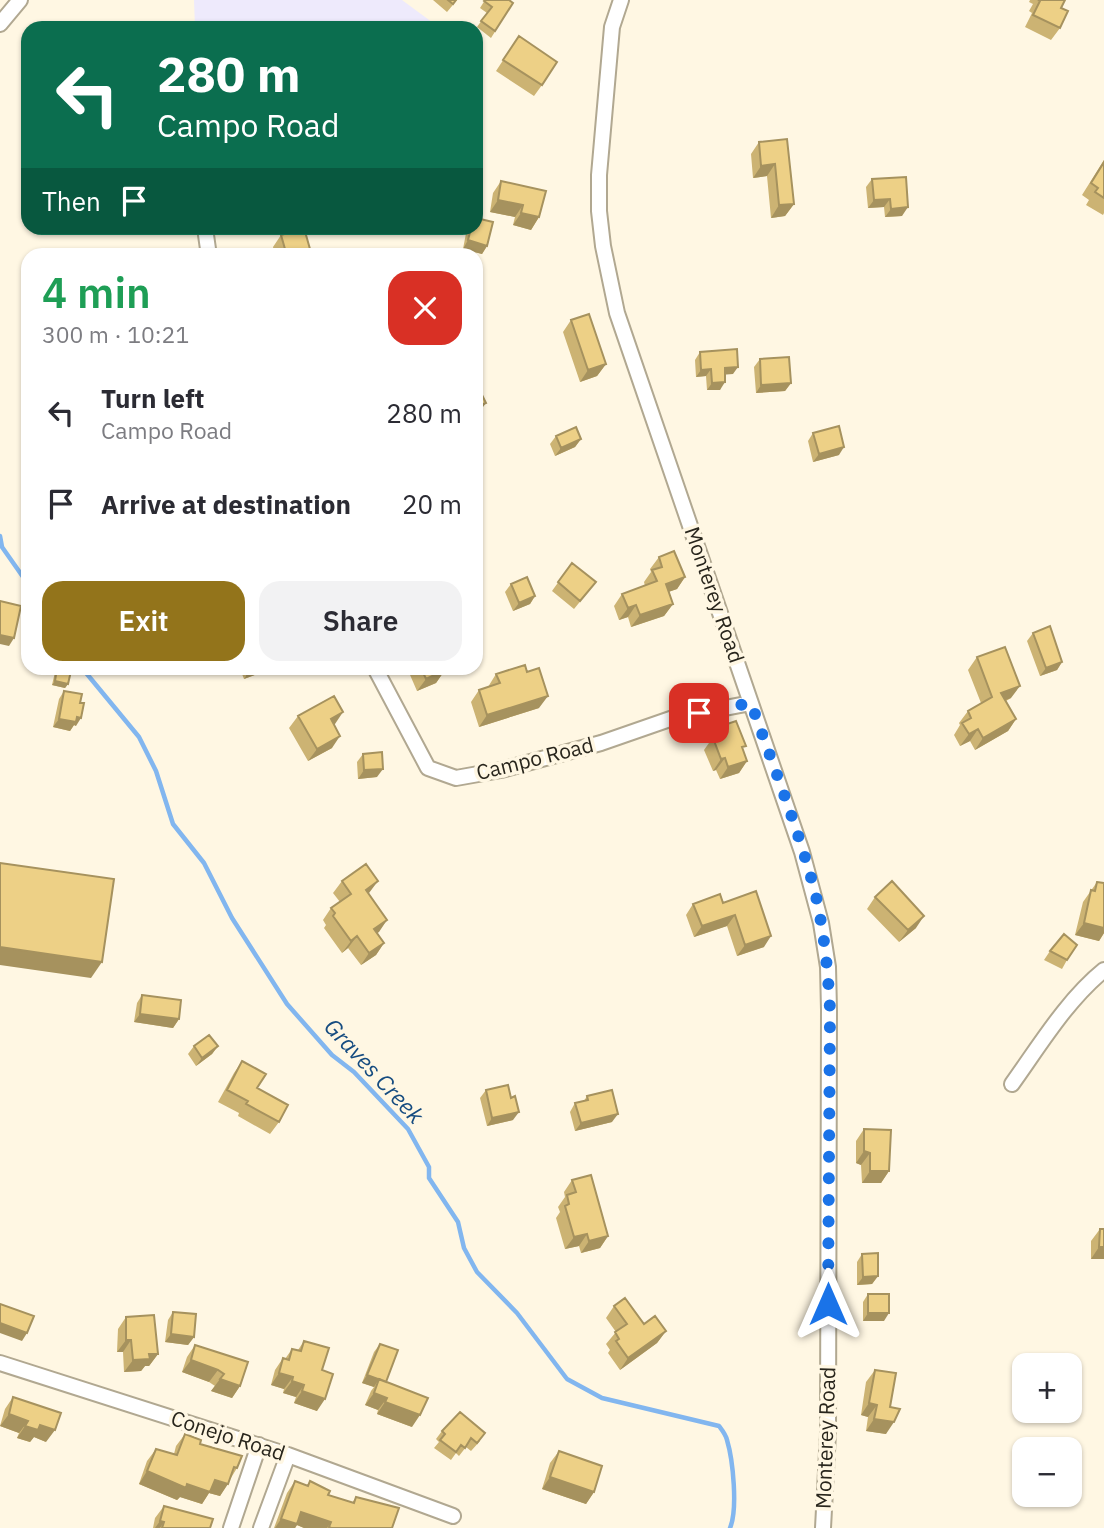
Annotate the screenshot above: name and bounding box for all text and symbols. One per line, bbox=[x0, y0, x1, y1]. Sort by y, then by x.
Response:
text: 280 m bbox=[157, 42, 301, 105]
icon: left bbox=[42, 49, 133, 140]
text: Campo Road bbox=[157, 104, 340, 146]
icon: arrive bbox=[115, 182, 153, 220]
text: Then bbox=[42, 184, 101, 218]
text: 4 min bbox=[42, 265, 151, 320]
button: close bbox=[388, 271, 462, 345]
text: 300 m · 10:21 bbox=[42, 319, 189, 349]
text: Turn left bbox=[101, 381, 204, 415]
icon: left bbox=[42, 394, 80, 432]
text: 280 m bbox=[386, 396, 462, 430]
text: Campo Road bbox=[101, 415, 232, 445]
icon: arrive bbox=[42, 485, 80, 523]
text: Arrive at destination bbox=[101, 487, 351, 521]
text: 20 m bbox=[402, 487, 462, 521]
street label: Monterey Road bbox=[679, 523, 751, 667]
button: Exit bbox=[42, 581, 245, 661]
button: Share bbox=[259, 581, 462, 661]
pin bbox=[669, 683, 729, 743]
icon: arrive bbox=[680, 694, 718, 732]
street label: Campo Road bbox=[473, 730, 596, 786]
water label: Graves Creek bbox=[318, 1011, 432, 1130]
position arrow bbox=[791, 1267, 865, 1341]
map controls bbox=[1012, 1353, 1082, 1507]
button: + bbox=[1012, 1353, 1082, 1423]
street label: Monterey Road bbox=[809, 1366, 841, 1510]
street label: Conejo Road bbox=[168, 1403, 289, 1467]
button: − bbox=[1012, 1437, 1082, 1507]

